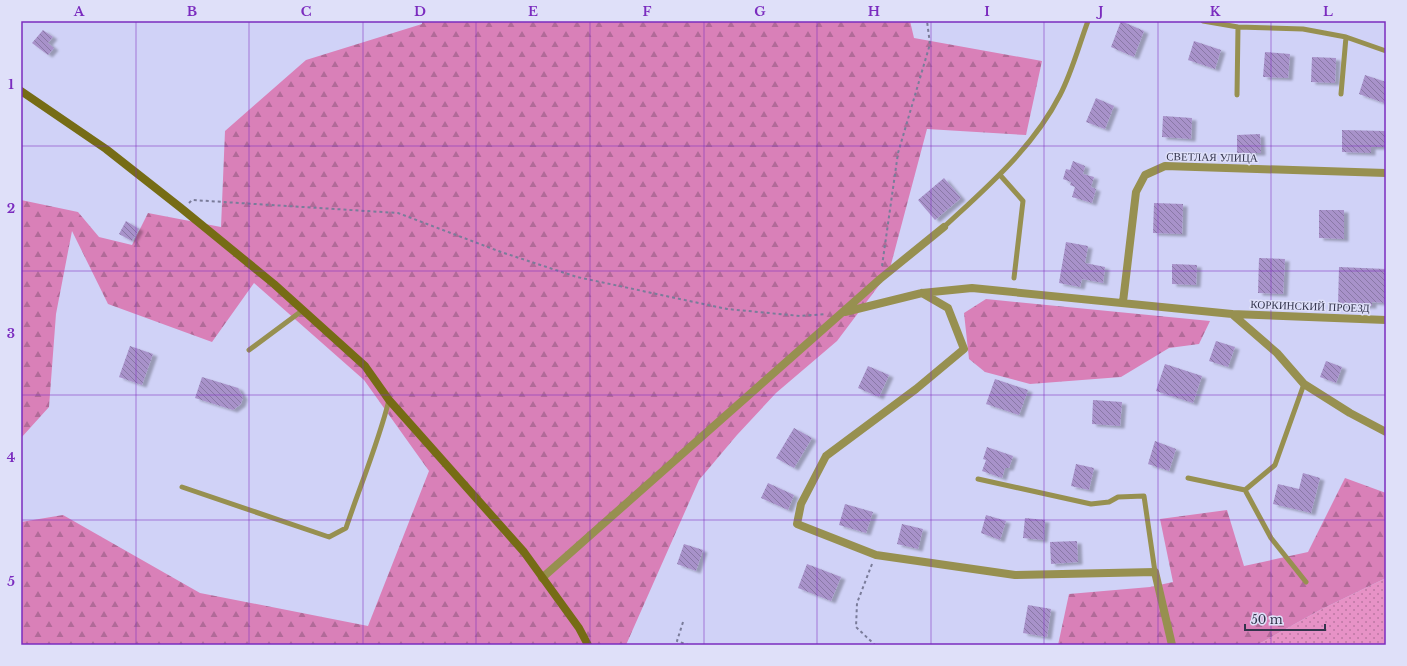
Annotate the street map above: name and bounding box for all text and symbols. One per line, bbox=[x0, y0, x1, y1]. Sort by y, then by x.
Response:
text: A bbox=[73, 3, 85, 20]
text: B bbox=[187, 3, 197, 20]
text: C bbox=[301, 3, 312, 20]
text: D bbox=[414, 3, 426, 20]
text: E bbox=[528, 3, 538, 20]
text: F bbox=[643, 3, 652, 20]
text: G bbox=[754, 3, 766, 20]
text: H bbox=[868, 3, 880, 20]
text: I bbox=[984, 3, 990, 20]
text: J bbox=[1095, 3, 1104, 20]
text: K bbox=[1210, 3, 1221, 20]
text: L bbox=[1323, 3, 1333, 20]
text: 1 bbox=[8, 76, 14, 93]
street label: СВЕТЛАЯ УЛИЦА bbox=[1166, 149, 1258, 165]
text: 2 bbox=[7, 200, 15, 217]
street label: КОРКИНСКИЙ ПРОЕЗД bbox=[1250, 297, 1370, 315]
text: 3 bbox=[7, 325, 15, 342]
text: 4 bbox=[7, 449, 16, 466]
text: 5 bbox=[7, 573, 15, 590]
scale bar bbox=[1245, 606, 1325, 632]
text: 50 m bbox=[1251, 612, 1283, 627]

